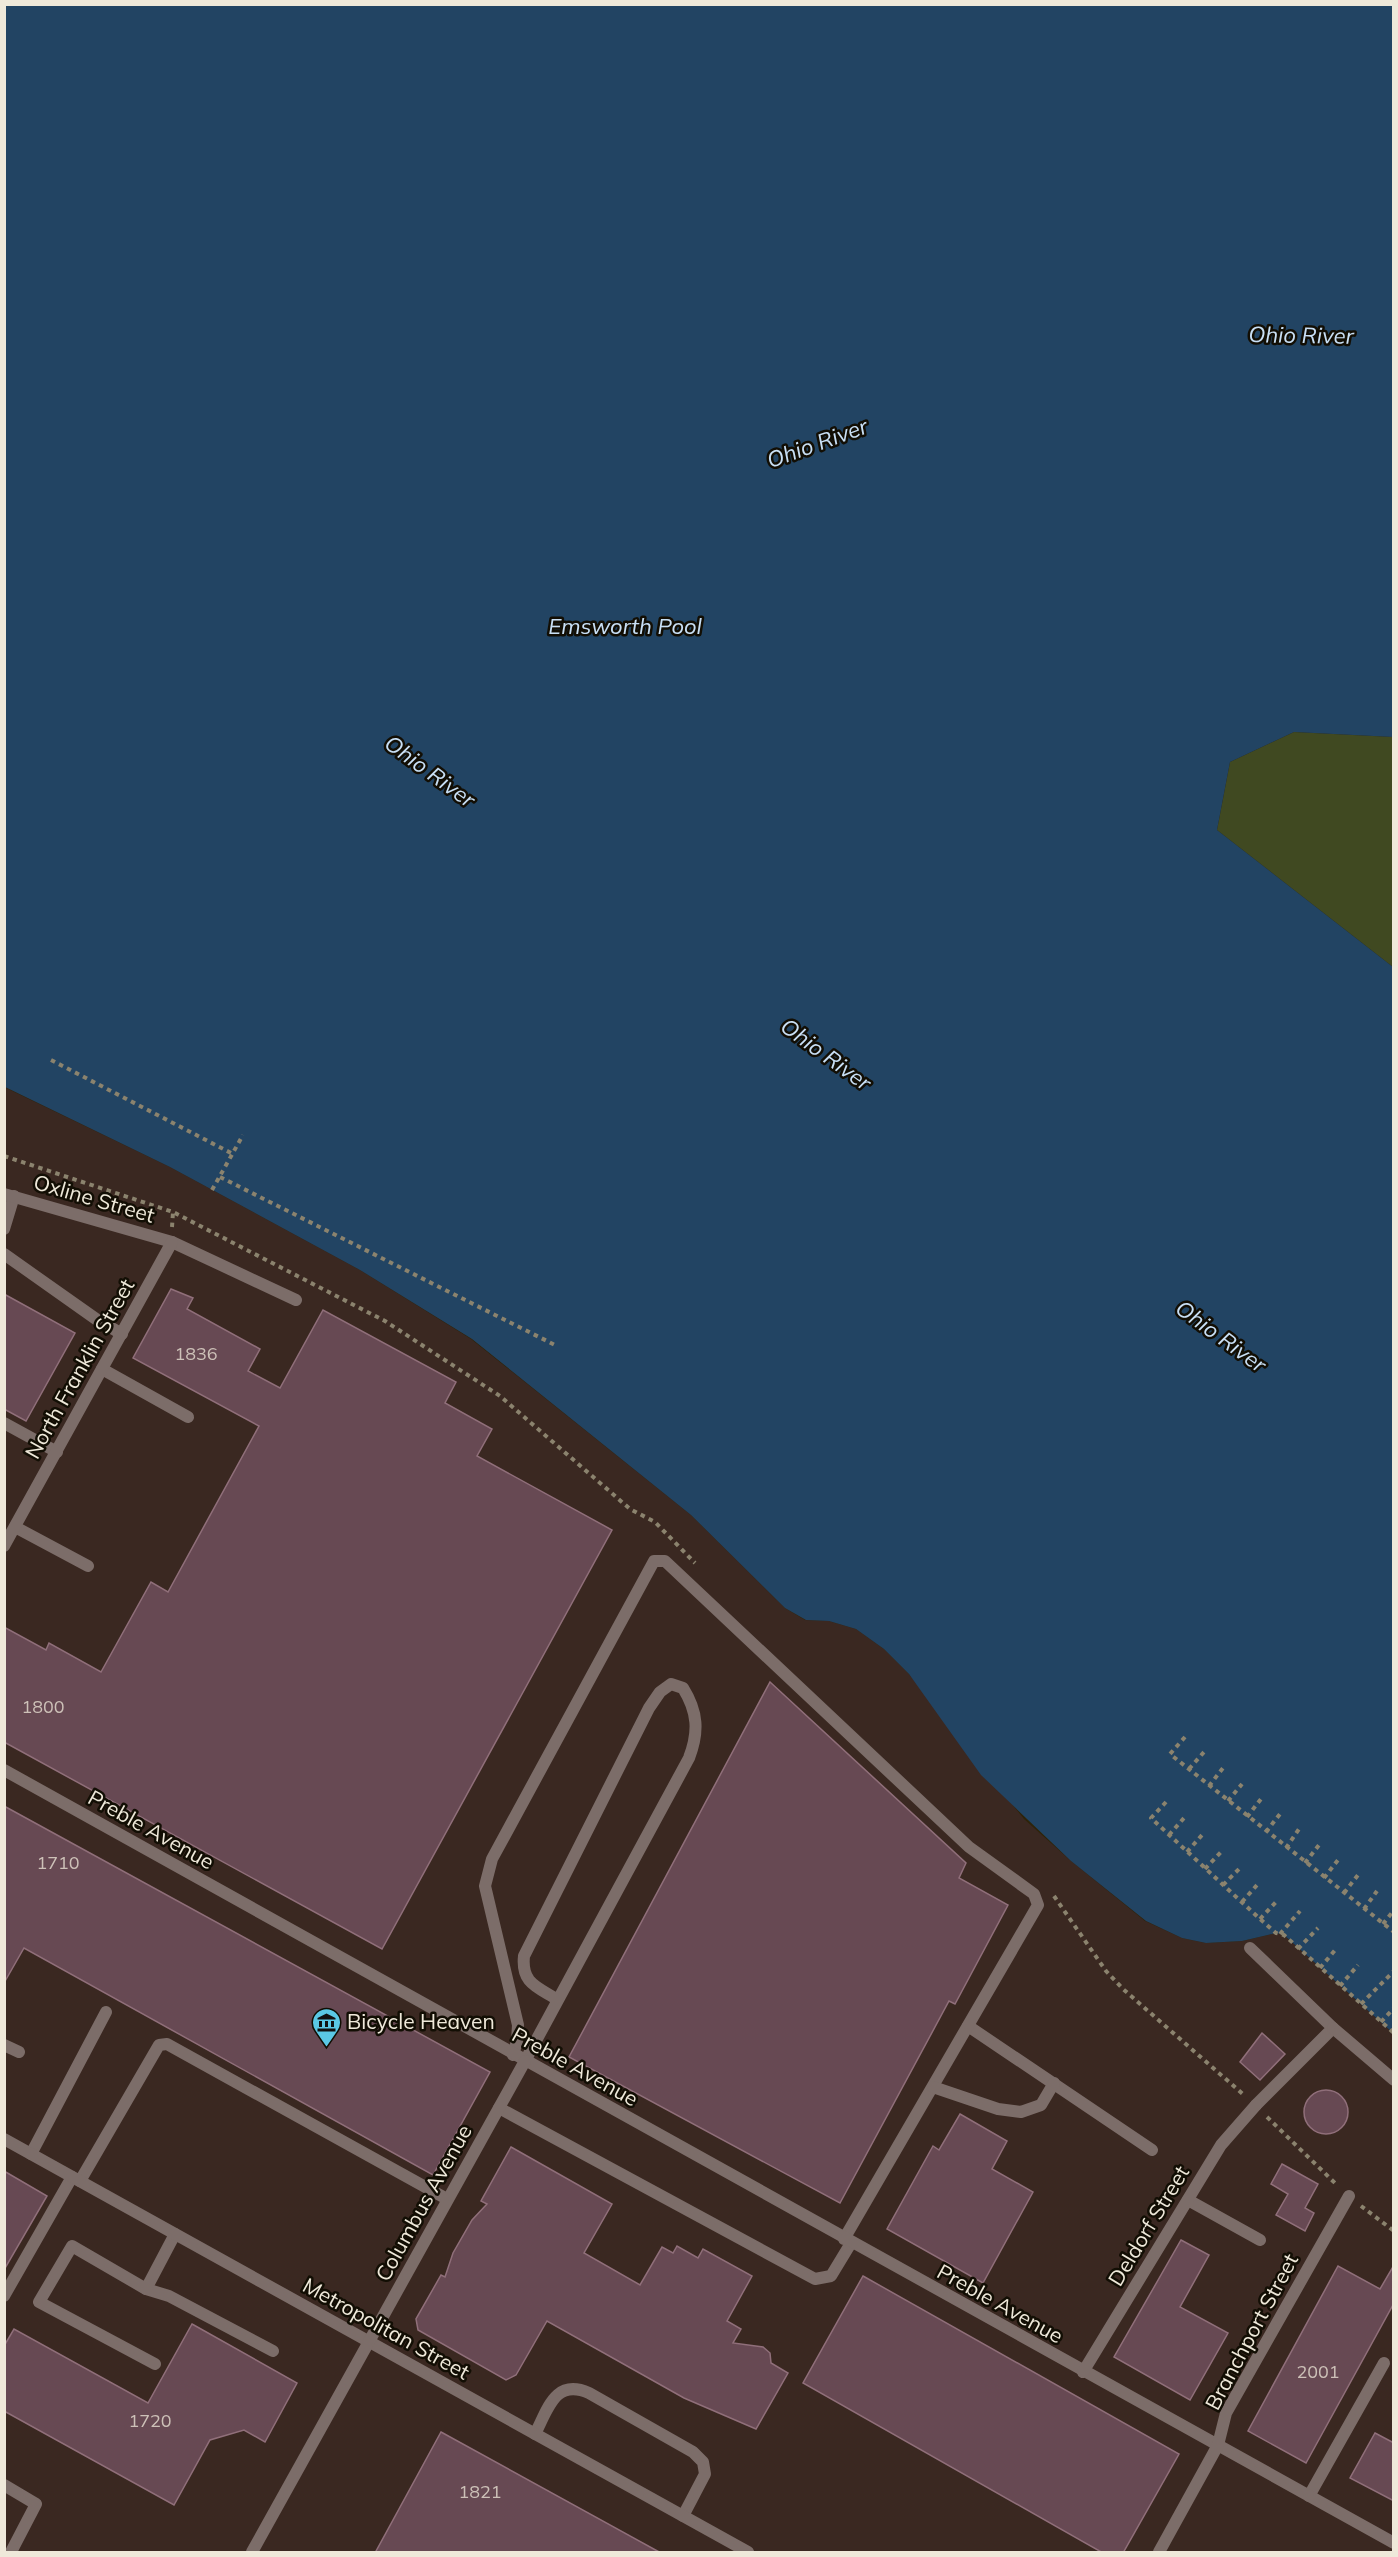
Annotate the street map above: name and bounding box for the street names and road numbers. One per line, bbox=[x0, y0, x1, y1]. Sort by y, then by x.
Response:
street label: Oxline Street bbox=[31, 1168, 158, 1228]
street label: North Franklin Street bbox=[19, 1274, 139, 1463]
street label: Preble Avenue bbox=[84, 1784, 219, 1874]
street label: Preble Avenue bbox=[508, 2021, 643, 2111]
street label: Columbus Avenue bbox=[369, 2120, 477, 2285]
street label: Deldorf Street bbox=[1102, 2161, 1194, 2290]
street label: Branchport Street bbox=[1199, 2249, 1303, 2414]
street label: Preble Avenue bbox=[933, 2258, 1068, 2348]
street label: Metropolitan Street bbox=[299, 2272, 474, 2385]

